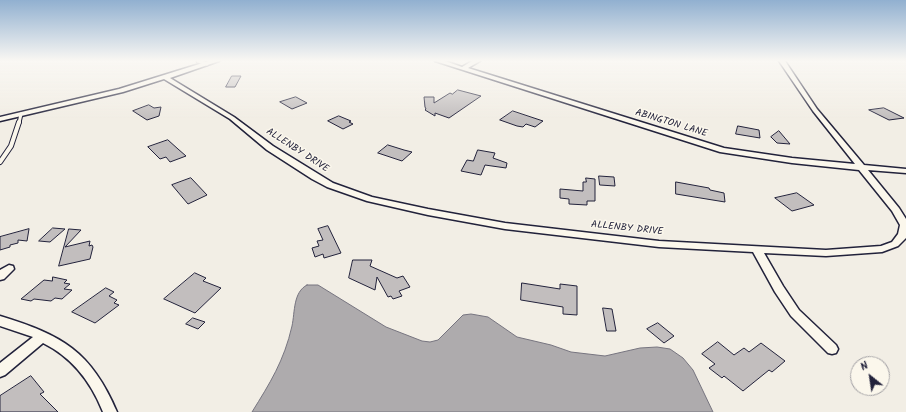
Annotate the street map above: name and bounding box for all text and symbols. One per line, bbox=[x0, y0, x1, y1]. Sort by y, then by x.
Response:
street label: ABINGTON LANE bbox=[633, 107, 709, 141]
street label: ALLENBY DRIVE bbox=[263, 126, 331, 176]
street label: ALLENBY DRIVE bbox=[590, 219, 664, 239]
north arrow bbox=[850, 356, 890, 396]
text: N bbox=[857, 357, 872, 376]

